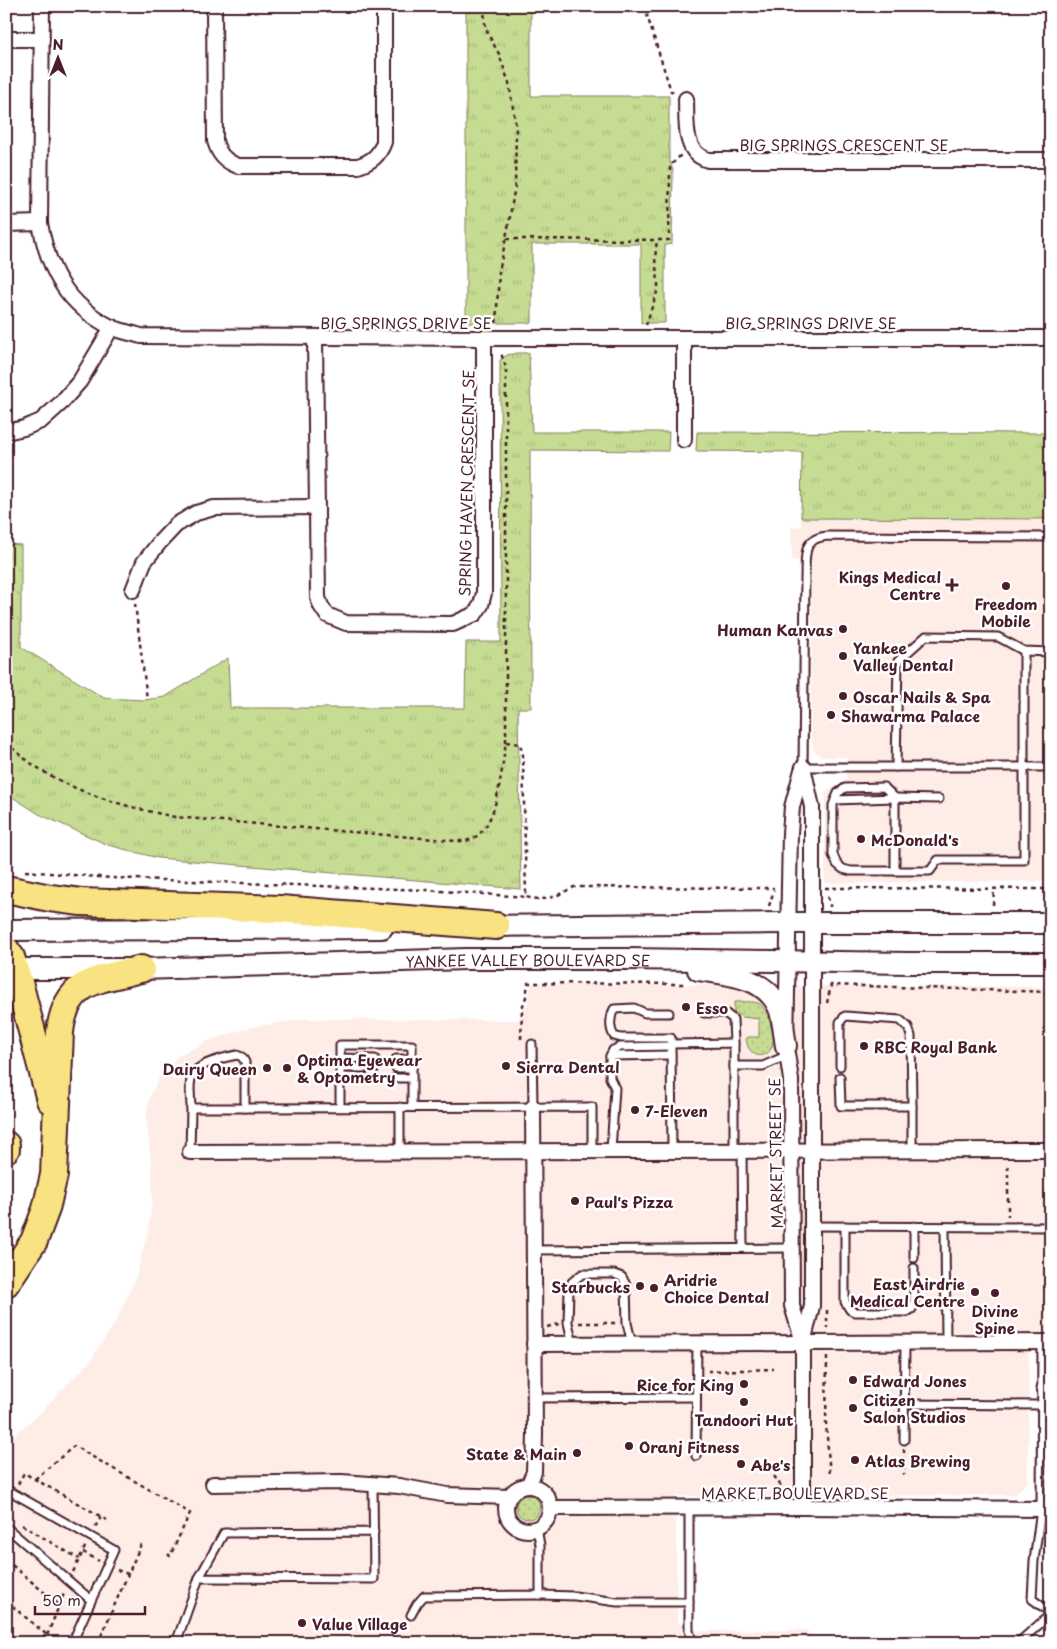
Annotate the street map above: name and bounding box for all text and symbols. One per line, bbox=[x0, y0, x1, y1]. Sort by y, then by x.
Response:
north arrow bbox=[32, 32, 82, 82]
text: N bbox=[52, 34, 64, 55]
street label: BIG SPRINGS CRESCENT SE bbox=[739, 133, 949, 156]
street label: BIG SPRINGS DRIVE SE bbox=[320, 311, 492, 334]
street label: BIG SPRINGS DRIVE SE bbox=[725, 311, 897, 334]
street label: SPRING HAVEN CRESCENT SE bbox=[453, 369, 479, 597]
place label: Kings Medical Centre bbox=[839, 565, 941, 605]
marker: Kings Medical Centre bbox=[945, 578, 959, 592]
marker: Freedom Mobile bbox=[1000, 580, 1012, 592]
place label: Freedom Mobile bbox=[974, 592, 1038, 632]
place label: Human Kanvas bbox=[717, 618, 833, 641]
marker: Human Kanvas bbox=[837, 623, 849, 635]
place label: Yankee Valley Dental bbox=[853, 636, 953, 676]
marker: Yankee Valley Dental bbox=[837, 650, 849, 662]
place label: Oscar Nails & Spa bbox=[853, 685, 991, 708]
marker: Oscar Nails & Spa bbox=[837, 690, 849, 702]
place label: Shawarma Palace bbox=[841, 704, 980, 727]
marker: Shawarma Palace bbox=[825, 709, 837, 721]
place label: McDonald's bbox=[871, 828, 959, 851]
marker: McDonald's bbox=[855, 833, 867, 845]
street label: YANKEE VALLEY BOULEVARD SE bbox=[405, 947, 650, 972]
place label: Esso bbox=[696, 996, 728, 1019]
marker: Esso bbox=[680, 1001, 692, 1013]
place label: RBC Royal Bank bbox=[874, 1035, 997, 1058]
marker: RBC Royal Bank bbox=[858, 1040, 870, 1052]
place label: Optima Eyewear & Optometry bbox=[297, 1048, 422, 1088]
place label: Sierra Dental bbox=[516, 1055, 620, 1078]
place label: Dairy Queen bbox=[163, 1057, 257, 1080]
marker: Sierra Dental bbox=[500, 1060, 512, 1072]
marker: Dairy Queen bbox=[261, 1062, 273, 1074]
marker: Optima Eyewear & Optometry bbox=[281, 1062, 293, 1074]
street label: MARKET STREET SE bbox=[762, 1077, 788, 1229]
place label: 7-Eleven bbox=[645, 1099, 708, 1122]
marker: 7-Eleven bbox=[629, 1104, 641, 1116]
place label: Paul's Pizza bbox=[585, 1190, 673, 1213]
marker: Paul's Pizza bbox=[569, 1195, 581, 1207]
place label: Aridrie Choice Dental bbox=[664, 1268, 769, 1308]
place label: East Airdrie Medical Centre bbox=[850, 1272, 965, 1312]
place label: Starbucks bbox=[551, 1275, 630, 1298]
marker: Starbucks bbox=[634, 1280, 646, 1292]
marker: Aridrie Choice Dental bbox=[648, 1282, 660, 1294]
marker: East Airdrie Medical Centre bbox=[969, 1286, 981, 1298]
marker: Divine Spine bbox=[989, 1287, 1001, 1299]
place label: Divine Spine bbox=[972, 1299, 1019, 1339]
place label: Edward Jones bbox=[863, 1369, 967, 1392]
place label: Rice for King bbox=[637, 1373, 734, 1396]
marker: Edward Jones bbox=[847, 1374, 859, 1386]
marker: Rice for King bbox=[738, 1378, 750, 1390]
place label: Citizen Salon Studios bbox=[863, 1388, 966, 1428]
marker: Tandoori Hut bbox=[738, 1396, 750, 1408]
marker: Citizen Salon Studios bbox=[847, 1402, 859, 1414]
place label: Tandoori Hut bbox=[695, 1408, 793, 1431]
place label: Oranj Fitness bbox=[639, 1435, 739, 1458]
marker: Oranj Fitness bbox=[623, 1440, 635, 1452]
place label: State & Main bbox=[466, 1442, 567, 1465]
marker: State & Main bbox=[571, 1447, 583, 1459]
place label: Atlas Brewing bbox=[864, 1449, 970, 1472]
place label: Abe's bbox=[751, 1453, 790, 1476]
marker: Atlas Brewing bbox=[849, 1454, 861, 1466]
marker: Abe's bbox=[735, 1458, 747, 1470]
street label: MARKET BOULEVARD SE bbox=[701, 1481, 889, 1504]
scale bar bbox=[35, 1584, 145, 1616]
text: 50 m bbox=[42, 1588, 81, 1611]
place label: Value Village bbox=[312, 1612, 407, 1635]
marker: Value Village bbox=[296, 1617, 308, 1629]

